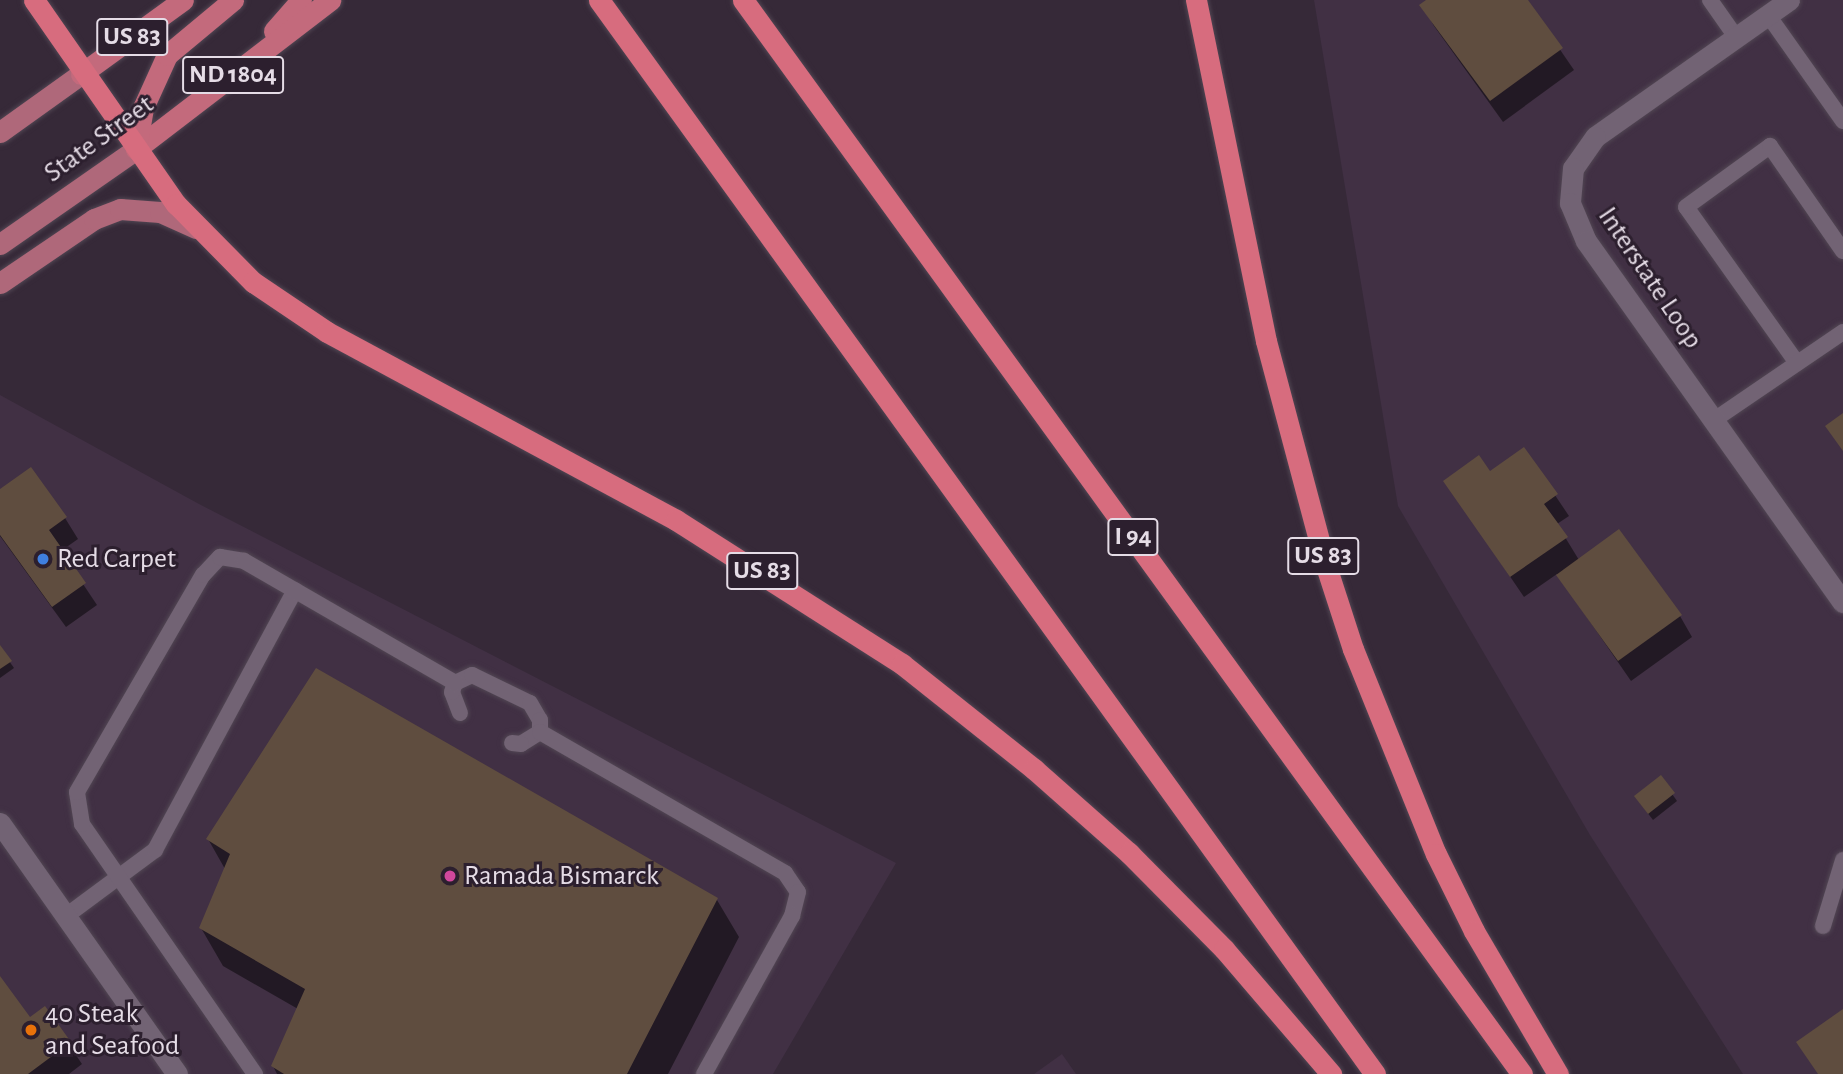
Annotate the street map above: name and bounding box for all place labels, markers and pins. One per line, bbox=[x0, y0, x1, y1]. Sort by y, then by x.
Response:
place label: Red Carpet bbox=[57, 542, 176, 576]
marker: Red Carpet bbox=[35, 551, 51, 567]
place label: Ramada Bismarck bbox=[464, 859, 659, 893]
marker: Ramada Bismarck bbox=[442, 868, 458, 884]
place label: 40 Steak and Seafood bbox=[45, 997, 179, 1063]
marker: 40 Steak and Seafood bbox=[23, 1022, 39, 1038]

